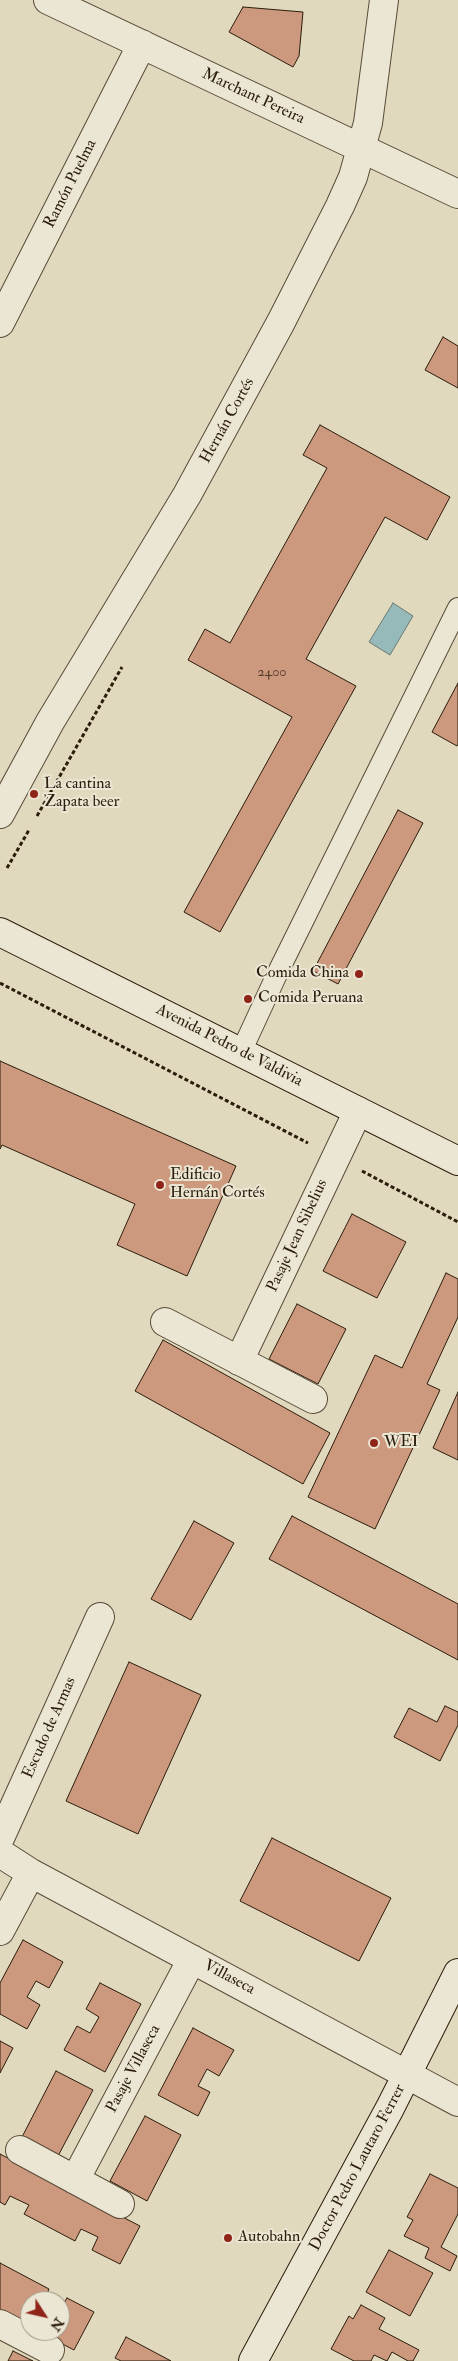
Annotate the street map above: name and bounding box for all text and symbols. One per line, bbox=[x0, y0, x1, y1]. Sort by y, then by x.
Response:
street label: Marchant Pereira bbox=[199, 65, 307, 129]
street label: Ramón Puelma bbox=[40, 136, 102, 232]
street label: Hernán Cortés bbox=[197, 375, 259, 467]
house number: 2400 bbox=[258, 665, 286, 681]
place label: La cantina Zapata beer bbox=[44, 775, 120, 813]
marker: La cantina Zapata beer bbox=[28, 788, 40, 800]
place label: Comida China bbox=[256, 964, 349, 984]
marker: Comida China bbox=[353, 968, 365, 980]
place label: Comida Peruana bbox=[258, 989, 363, 1009]
marker: Comida Peruana bbox=[242, 993, 254, 1005]
street label: Avenida Pedro de Valdivia bbox=[152, 1001, 306, 1091]
place label: Edificio Hernán Cortés bbox=[170, 1166, 265, 1204]
street label: Pasaje Jean Sibelius bbox=[264, 1177, 332, 1295]
marker: Edificio Hernán Cortés bbox=[154, 1179, 166, 1191]
place label: WEI bbox=[384, 1433, 418, 1453]
marker: WEI bbox=[368, 1437, 380, 1449]
street label: Escudo de Armas bbox=[19, 1674, 81, 1782]
street label: Villaseca bbox=[200, 1956, 258, 2000]
street label: Pasaje Villaseca bbox=[103, 2022, 165, 2116]
street label: Doctor Pedro Lautaro Ferrer bbox=[306, 2081, 410, 2255]
place label: Autobahn bbox=[238, 2228, 300, 2248]
marker: Autobahn bbox=[222, 2232, 234, 2244]
north arrow bbox=[20, 2291, 70, 2341]
text: N bbox=[46, 2314, 67, 2334]

